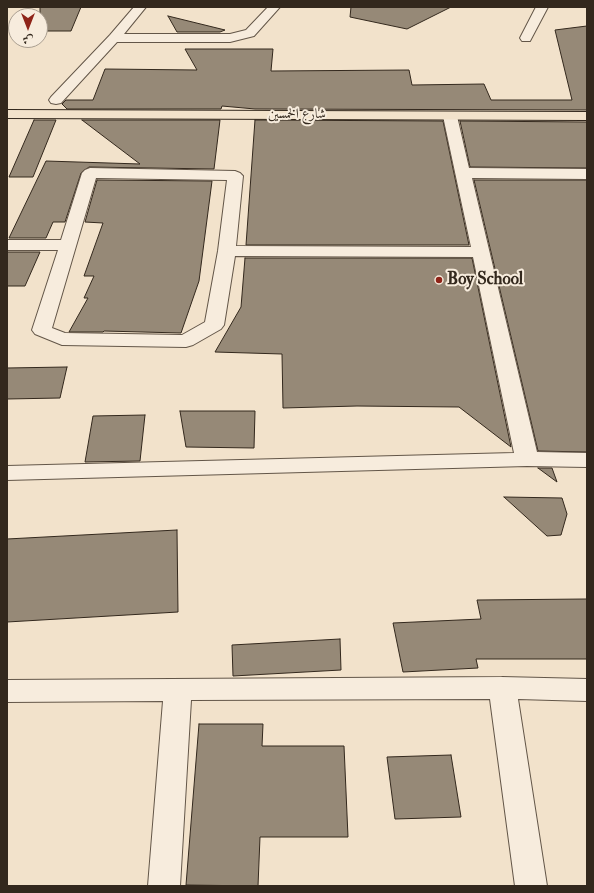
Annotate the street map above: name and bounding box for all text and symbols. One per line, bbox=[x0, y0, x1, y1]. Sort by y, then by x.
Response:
north arrow bbox=[8, 8, 48, 48]
text: ش bbox=[23, 33, 33, 46]
street label: شارع الخمسين bbox=[268, 107, 326, 123]
place label: Boy School bbox=[447, 270, 523, 290]
marker: Boy School bbox=[434, 275, 444, 285]

